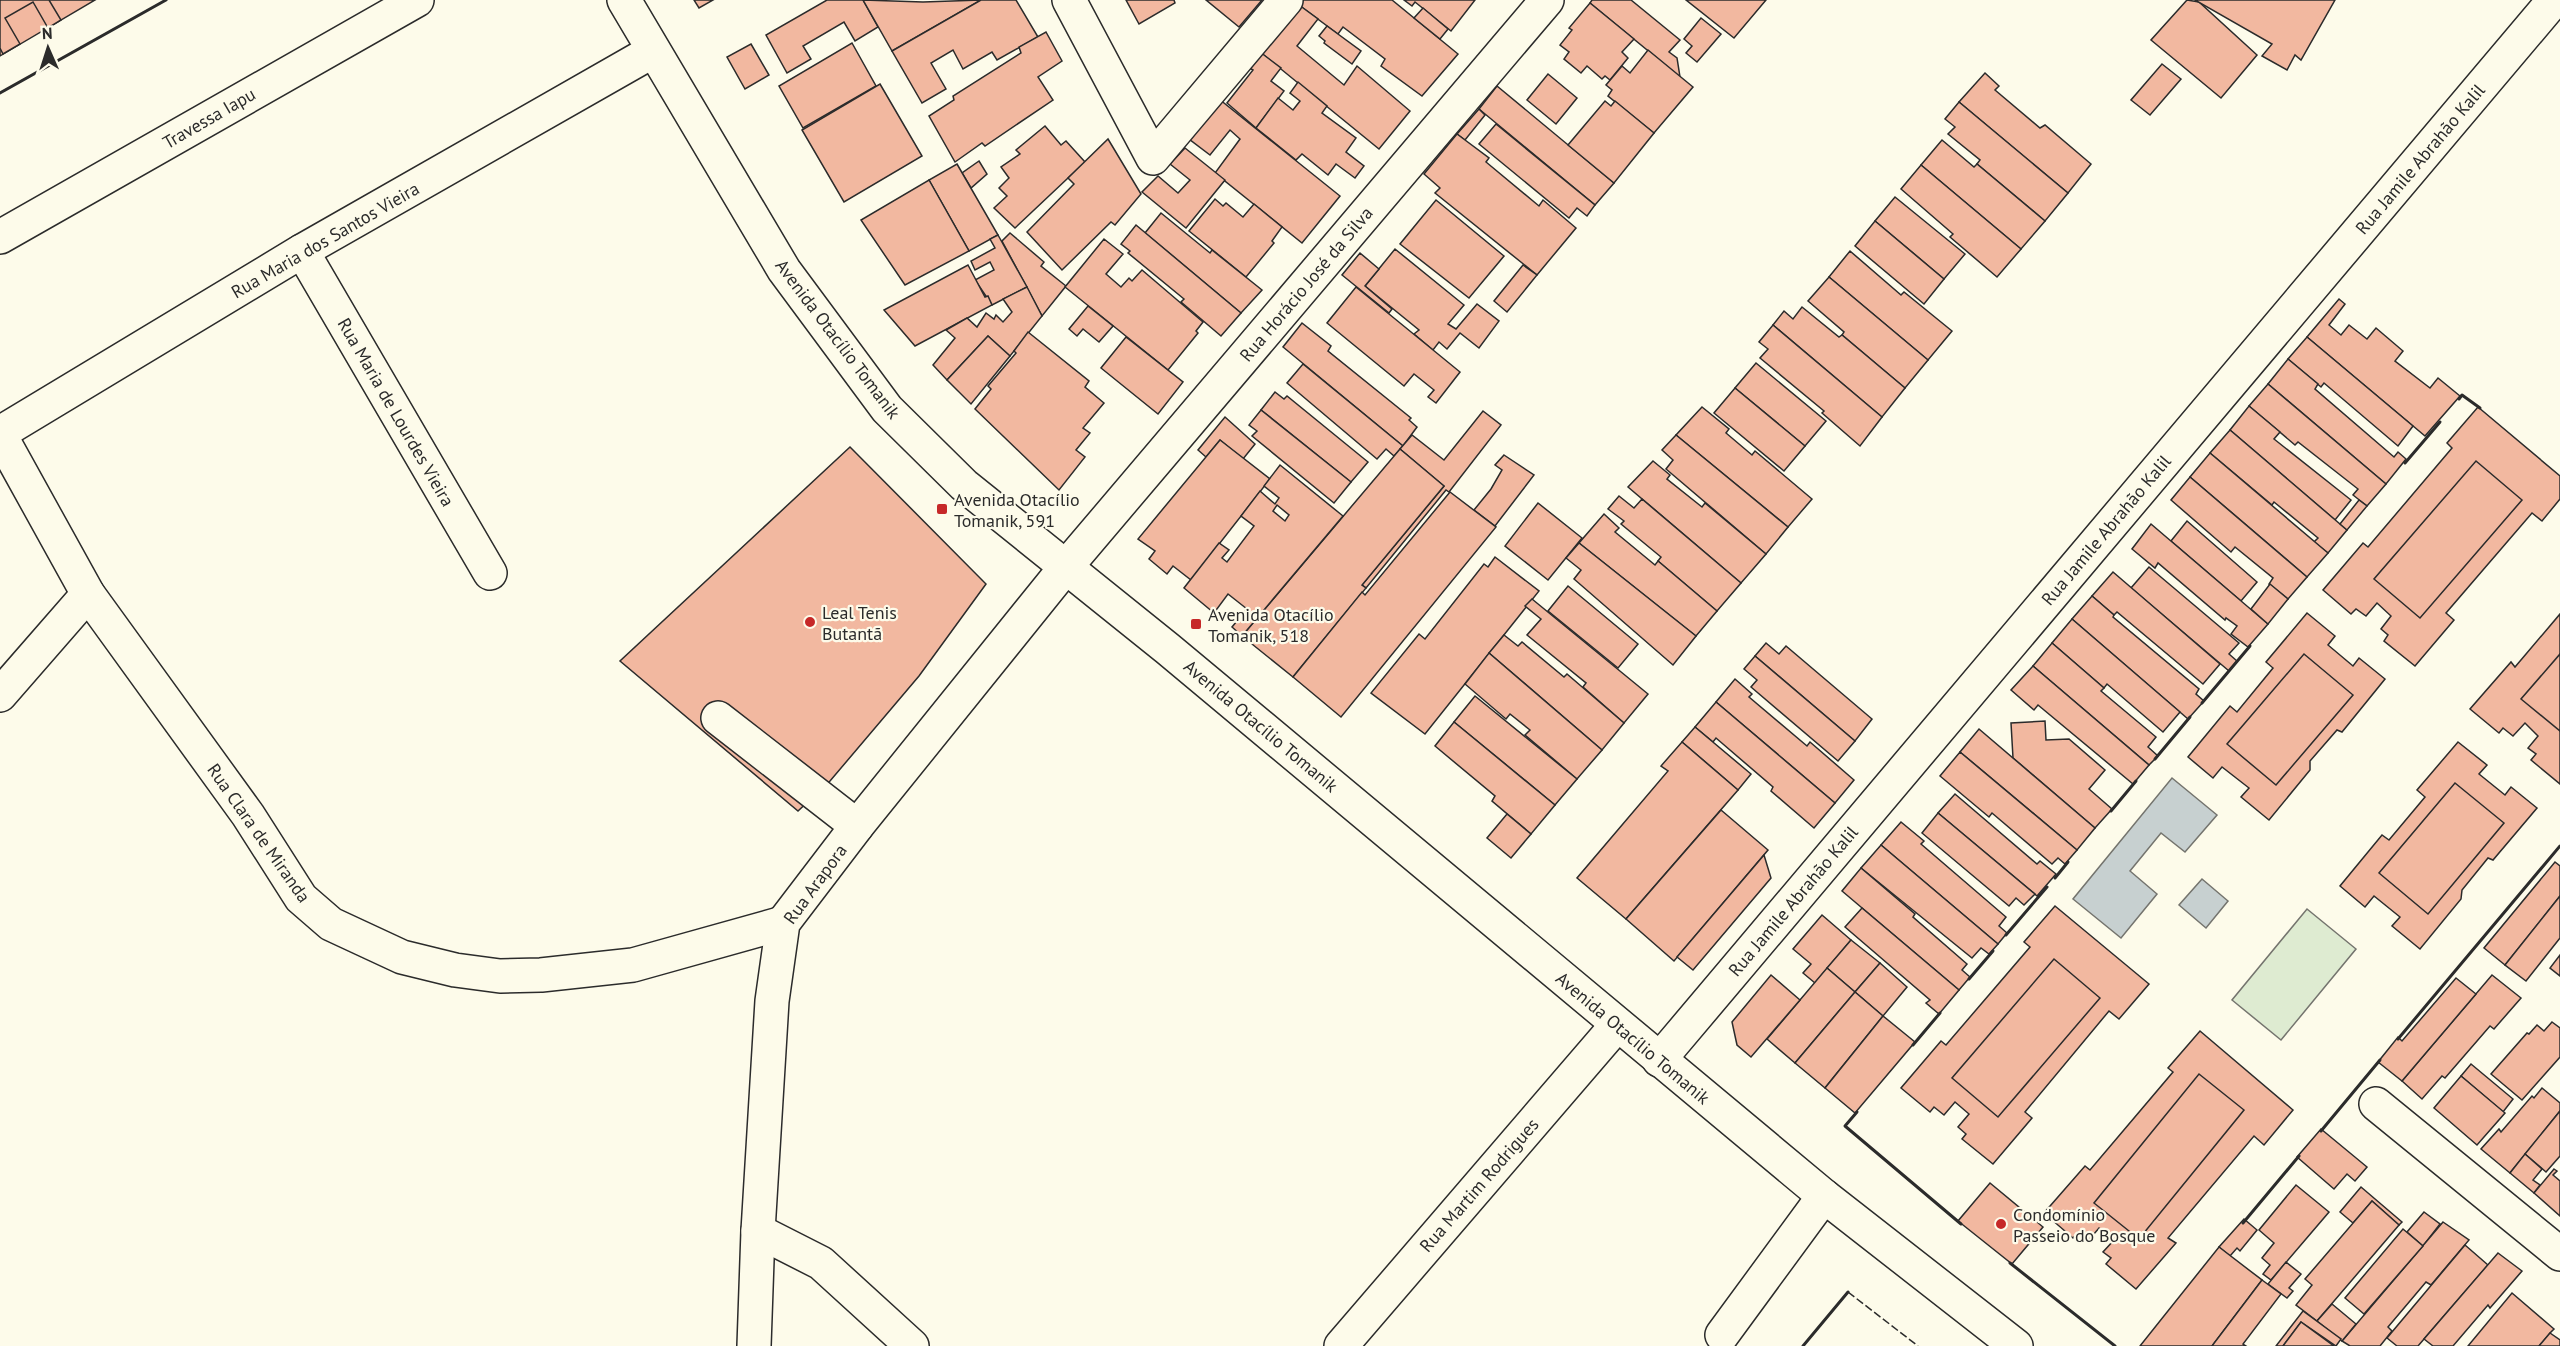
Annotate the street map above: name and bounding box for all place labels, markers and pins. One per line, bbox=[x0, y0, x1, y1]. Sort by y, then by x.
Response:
place label: Avenida Otacílio Tomanik, 591 bbox=[954, 488, 1080, 532]
marker: Avenida Otacílio Tomanik, 591 bbox=[935, 502, 949, 516]
place label: Leal Tenis Butantã bbox=[822, 601, 897, 645]
place label: Avenida Otacílio Tomanik, 518 bbox=[1208, 603, 1334, 647]
marker: Leal Tenis Butantã bbox=[803, 615, 817, 629]
marker: Avenida Otacílio Tomanik, 518 bbox=[1189, 617, 1203, 631]
place label: Condomínio Passeio do Bosque bbox=[2013, 1203, 2155, 1247]
marker: Condomínio Passeio do Bosque bbox=[1994, 1217, 2008, 1231]

